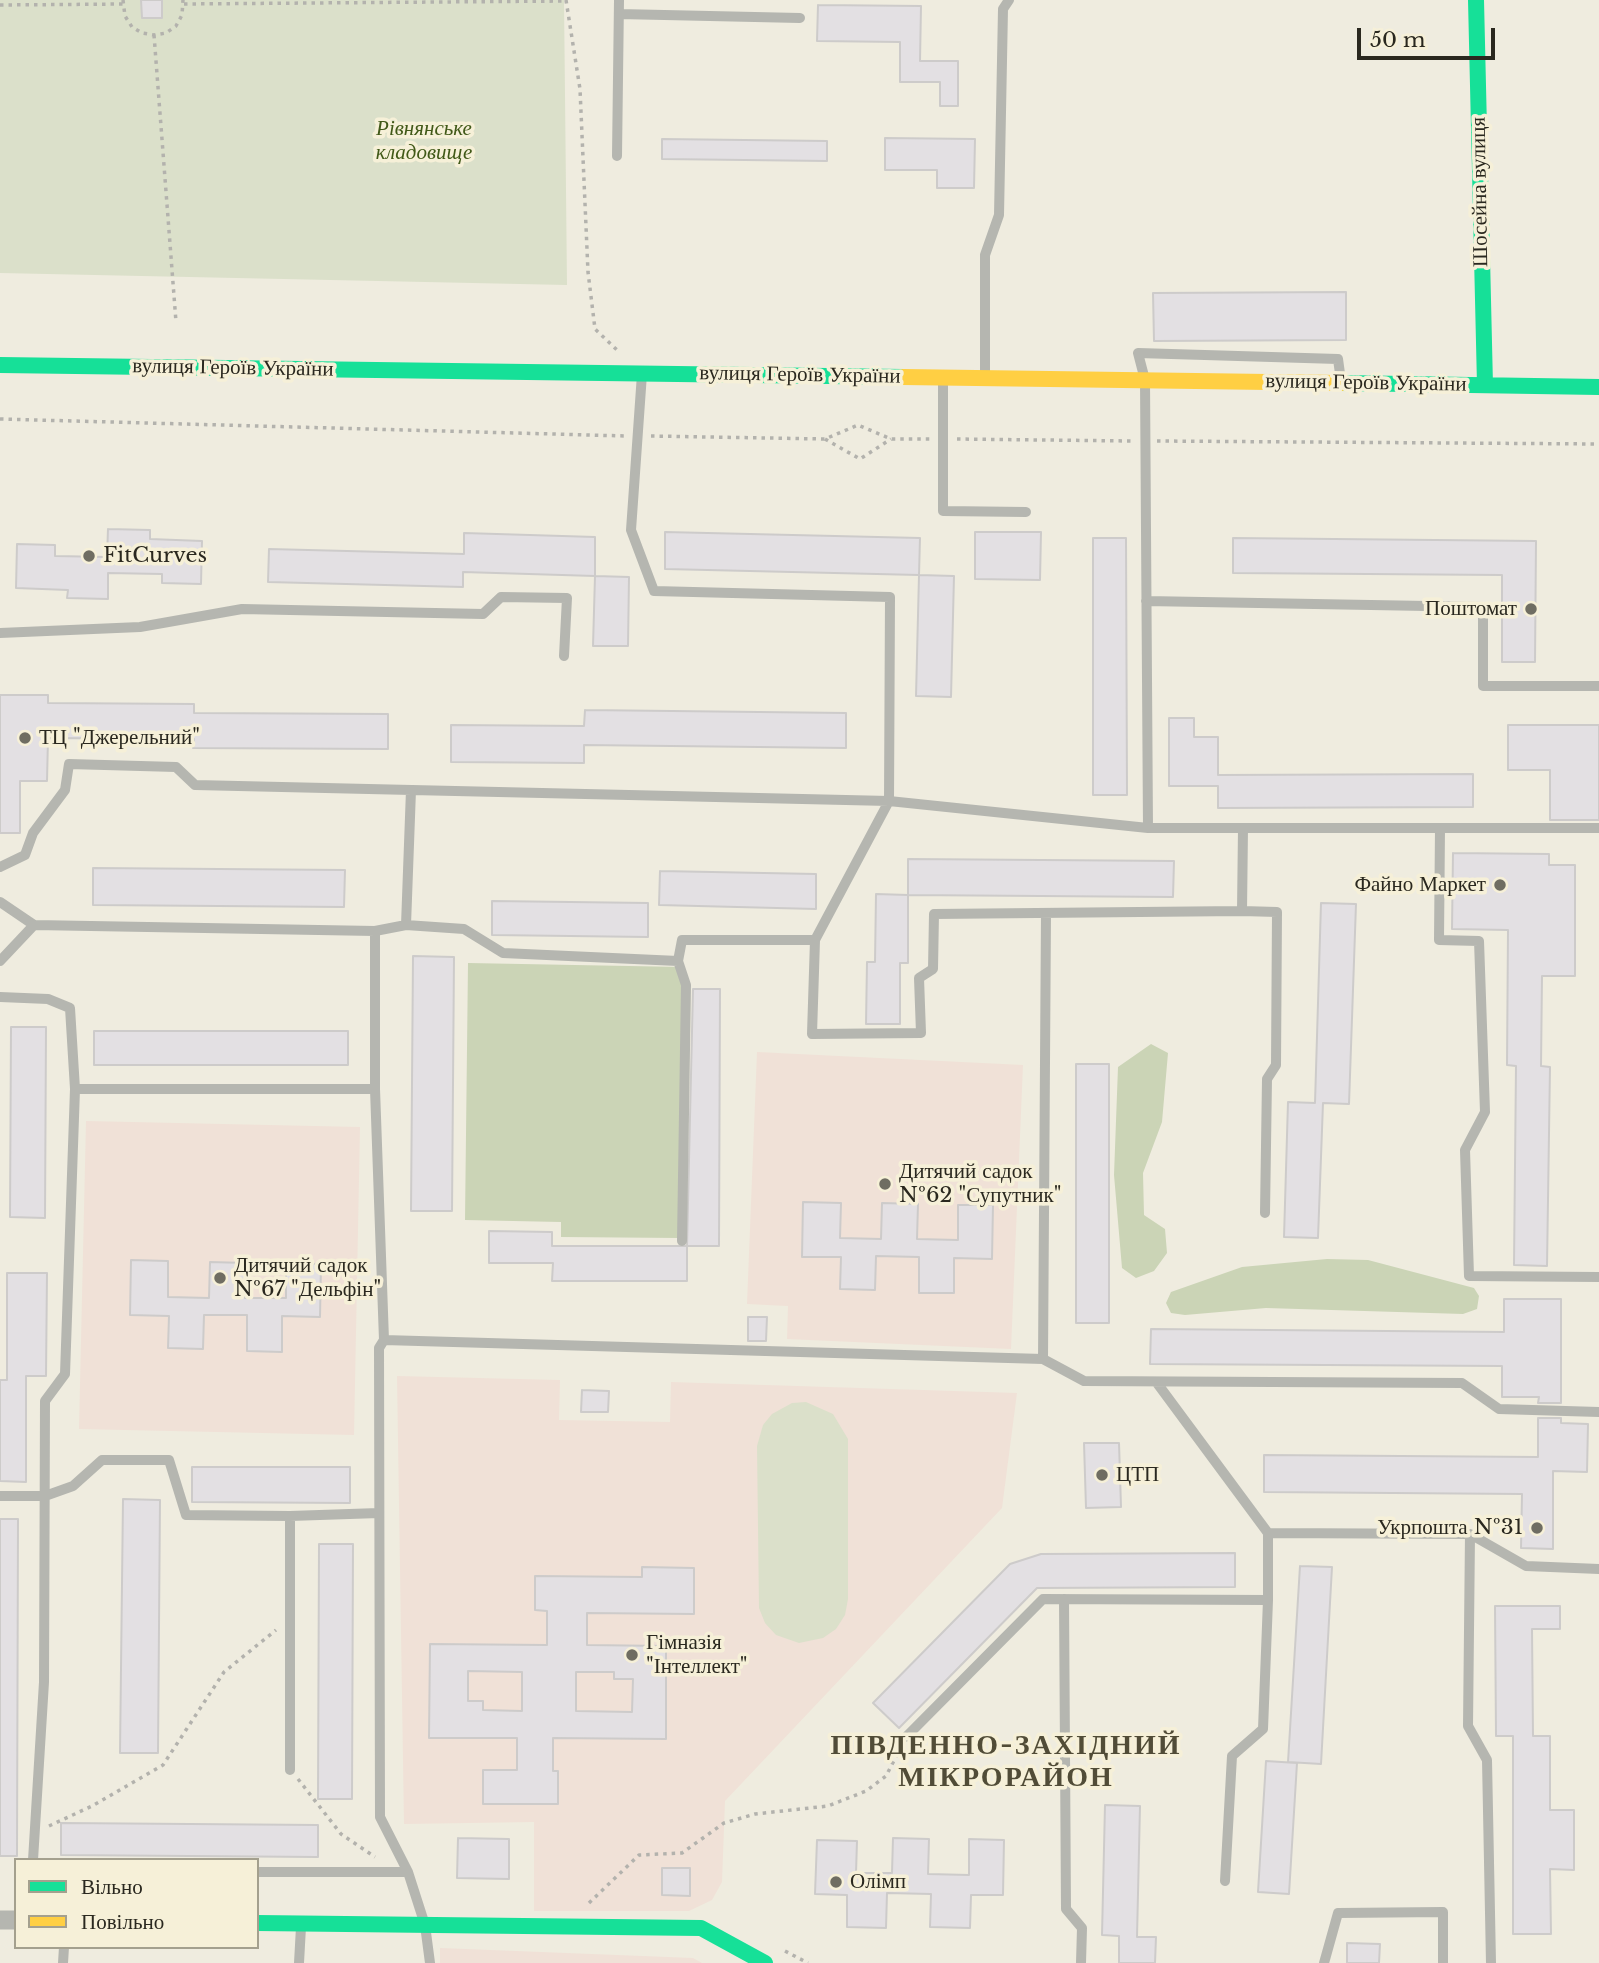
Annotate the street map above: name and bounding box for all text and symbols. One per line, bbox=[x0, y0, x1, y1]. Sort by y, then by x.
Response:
scale bar bbox=[1361, 14, 1499, 58]
text: 50 m bbox=[1370, 27, 1425, 53]
park label: Рівнянське кладовище bbox=[376, 116, 472, 166]
street label: Шосейна вулиця bbox=[1466, 117, 1494, 267]
street label: вулиця Героїв України bbox=[132, 354, 334, 382]
street label: вулиця Героїв України bbox=[699, 361, 901, 389]
street label: вулиця Героїв України bbox=[1265, 369, 1467, 397]
place label: FitCurves bbox=[103, 543, 207, 569]
marker: FitCurves bbox=[81, 548, 97, 564]
place label: Поштомат bbox=[1425, 596, 1517, 622]
marker: Поштомат bbox=[1523, 601, 1539, 617]
place label: ТЦ "Джерельний" bbox=[39, 725, 200, 751]
marker: ТЦ "Джерельний" bbox=[17, 730, 33, 746]
place label: Файно Маркет bbox=[1354, 872, 1486, 898]
marker: Файно Маркет bbox=[1492, 877, 1508, 893]
place label: Дитячий садок №62 "Супутник" bbox=[899, 1159, 1061, 1209]
marker: Дитячий садок №62 "Супутник" bbox=[877, 1176, 893, 1192]
place label: Дитячий садок №67 "Дельфін" bbox=[234, 1253, 381, 1303]
marker: Дитячий садок №67 "Дельфін" bbox=[212, 1270, 228, 1286]
place label: ЦТП bbox=[1116, 1462, 1159, 1488]
marker: ЦТП bbox=[1094, 1467, 1110, 1483]
place label: Укрпошта №31 bbox=[1377, 1515, 1523, 1541]
marker: Укрпошта №31 bbox=[1529, 1520, 1545, 1536]
place label: Гімназія "Інтеллект" bbox=[646, 1630, 748, 1680]
marker: Гімназія "Інтеллект" bbox=[624, 1647, 640, 1663]
district label: ПІВДЕННО-ЗАХІДНИЙ МІКРОРАЙОН bbox=[833, 1729, 1179, 1795]
legend bbox=[14, 1858, 259, 1949]
place label: Олімп bbox=[850, 1869, 906, 1895]
text: Вільно bbox=[81, 1874, 143, 1900]
marker: Олімп bbox=[828, 1874, 844, 1890]
text: Повільно bbox=[81, 1909, 164, 1935]

